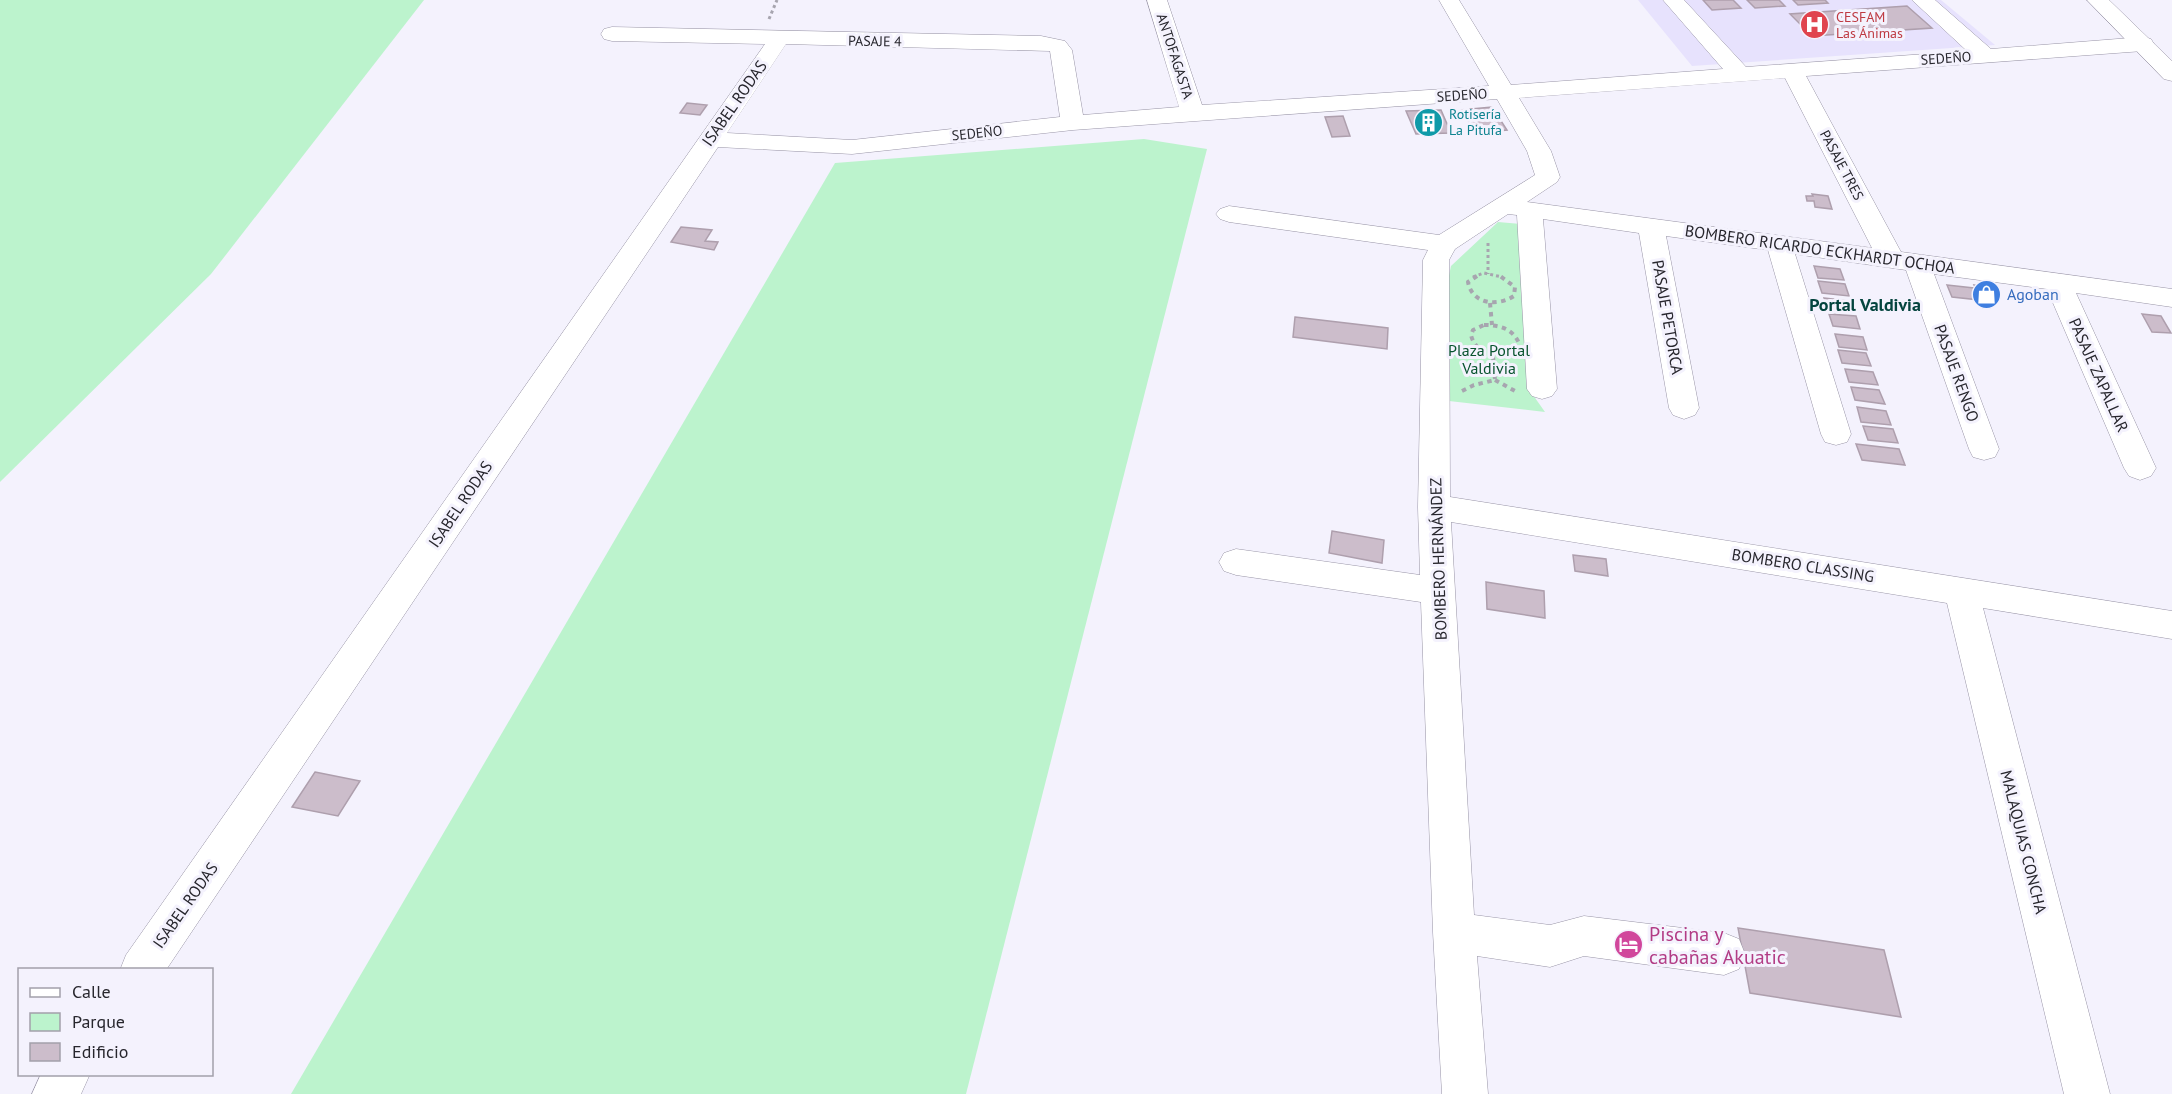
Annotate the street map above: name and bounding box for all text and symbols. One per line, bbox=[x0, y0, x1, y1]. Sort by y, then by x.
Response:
place label: CESFAM Las Ánimas bbox=[1836, 8, 1903, 42]
hospital icon: CESFAM Las Ánimas bbox=[1799, 9, 1831, 41]
street label: ANTOFAGASTA bbox=[1153, 11, 1197, 102]
street label: PASAJE 4 bbox=[848, 32, 902, 50]
street label: SEDEÑO bbox=[1920, 47, 1972, 69]
street label: ISABEL RODAS bbox=[697, 56, 771, 150]
street label: SEDEÑO bbox=[1436, 84, 1488, 106]
place label: Rotisería La Pitufa bbox=[1449, 105, 1502, 139]
building icon: Rotisería La Pitufa bbox=[1412, 106, 1444, 138]
street label: SEDEÑO bbox=[951, 121, 1003, 145]
street label: PASAJE TRES bbox=[1816, 127, 1868, 203]
street label: BOMBERO RICARDO ECKHARDT OCHOA bbox=[1684, 220, 1957, 278]
street label: PASAJE PETORCA bbox=[1648, 258, 1688, 377]
shop icon: Agoban bbox=[1970, 278, 2002, 310]
place label: Agoban bbox=[2007, 284, 2059, 304]
district label: Portal Valdivia bbox=[1809, 293, 1921, 316]
street label: PASAJE ZAPALLAR bbox=[2065, 315, 2133, 435]
street label: PASAJE RENGO bbox=[1930, 322, 1984, 425]
park label: Plaza Portal Valdivia bbox=[1448, 340, 1530, 378]
street label: ISABEL RODAS bbox=[424, 457, 496, 551]
street label: BOMBERO HERNÁNDEZ bbox=[1425, 477, 1451, 641]
street label: BOMBERO CLASSING bbox=[1730, 544, 1876, 586]
street label: MALAQUIAS CONCHA bbox=[1996, 768, 2052, 916]
street label: ISABEL RODAS bbox=[148, 858, 222, 952]
place label: Piscina y cabañas Akuatic bbox=[1649, 921, 1786, 970]
hotel icon: Piscina y cabañas Akuatic bbox=[1612, 929, 1644, 961]
legend bbox=[18, 968, 213, 1076]
text: Calle bbox=[72, 980, 111, 1003]
text: Parque bbox=[72, 1010, 125, 1033]
text: Edificio bbox=[72, 1040, 128, 1063]

